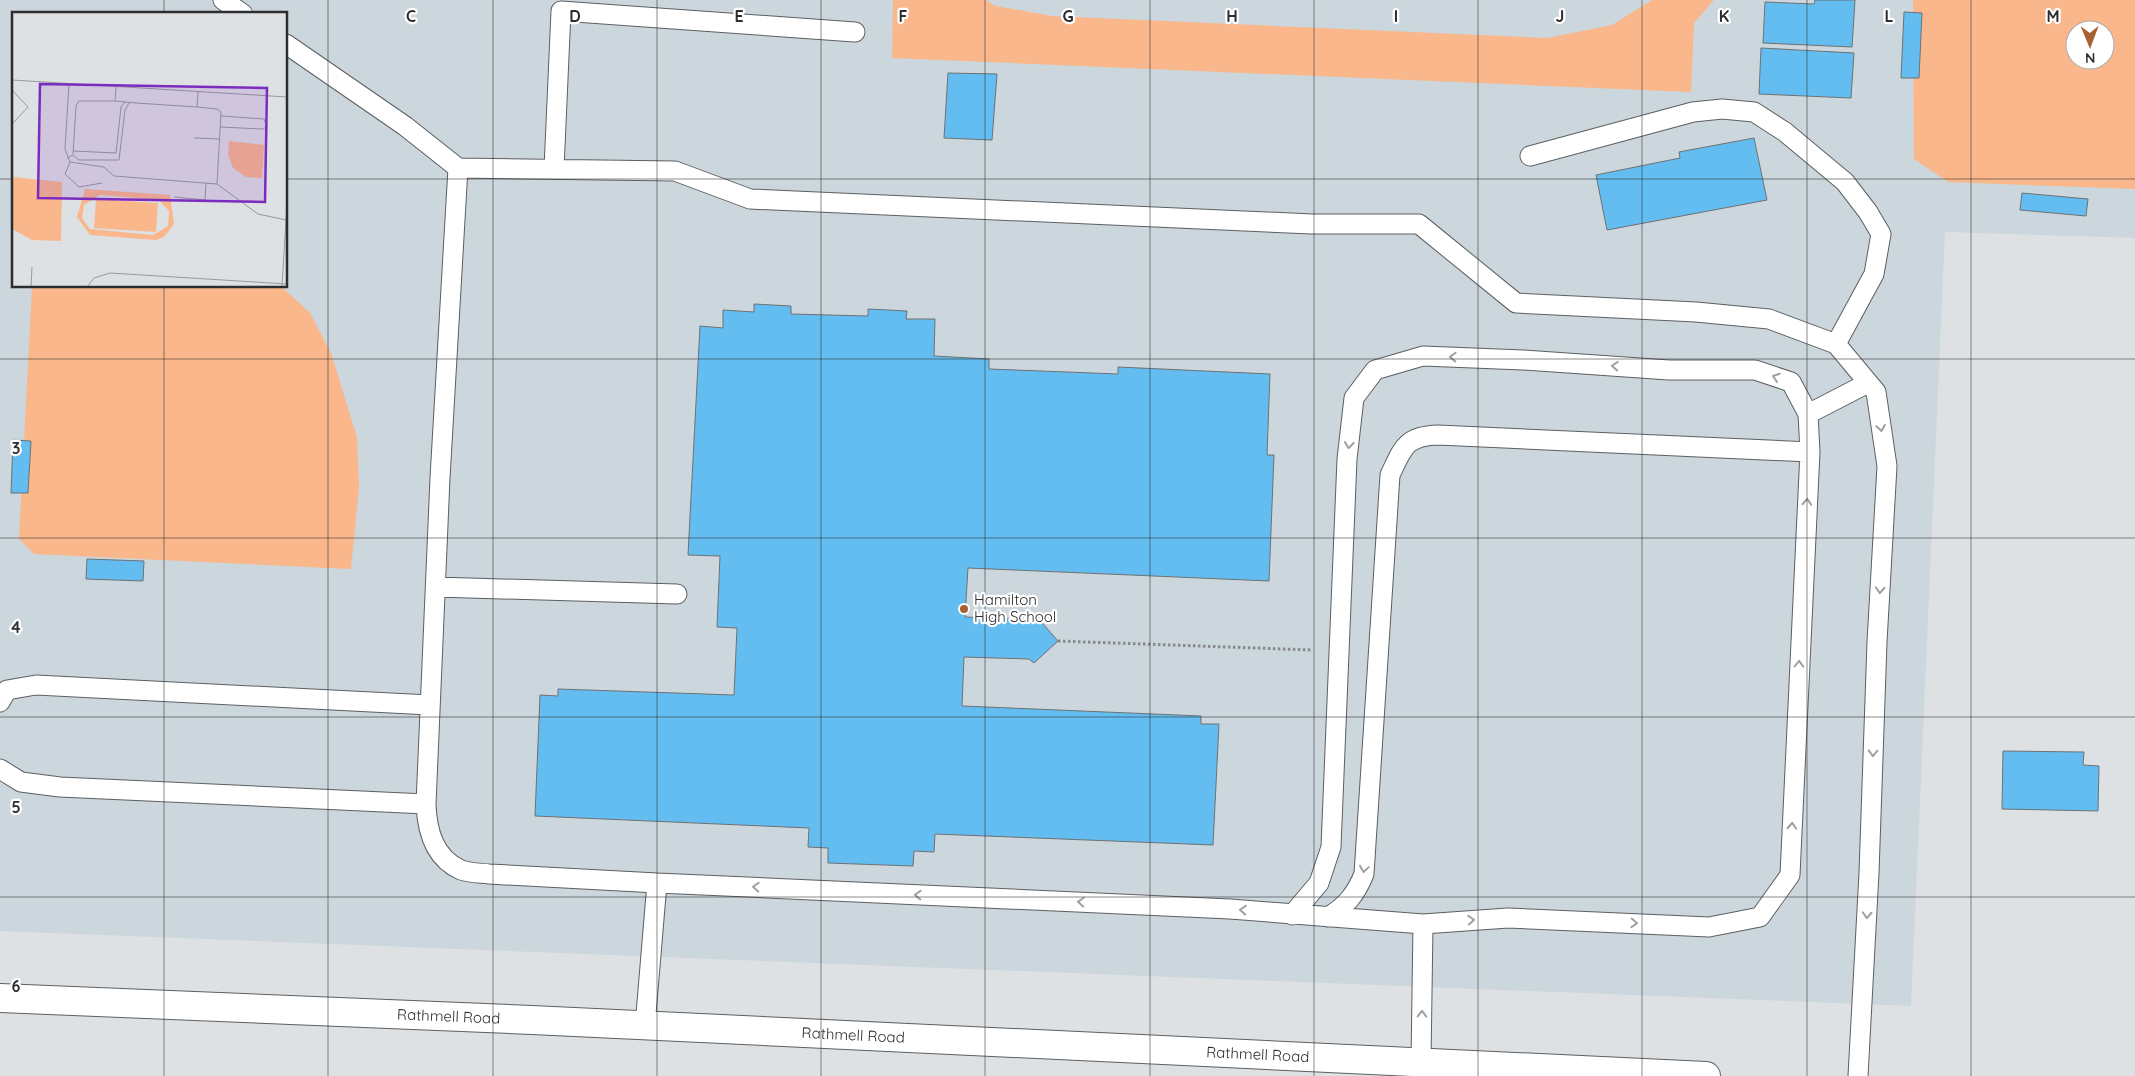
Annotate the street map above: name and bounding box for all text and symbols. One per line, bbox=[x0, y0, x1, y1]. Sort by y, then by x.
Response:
text: C bbox=[406, 6, 416, 26]
text: D bbox=[569, 6, 581, 26]
text: E bbox=[734, 6, 744, 26]
text: F bbox=[899, 6, 908, 26]
text: G bbox=[1062, 6, 1074, 26]
text: H bbox=[1226, 6, 1238, 26]
text: I bbox=[1394, 6, 1398, 26]
text: J bbox=[1556, 6, 1564, 26]
text: K bbox=[1719, 6, 1729, 26]
text: L bbox=[1885, 6, 1894, 26]
text: M bbox=[2046, 6, 2060, 26]
inset map bbox=[12, 12, 288, 288]
north arrow bbox=[2065, 20, 2115, 70]
text: N bbox=[2085, 49, 2096, 67]
one-way arrow bbox=[1449, 351, 1457, 362]
one-way arrow bbox=[1611, 361, 1619, 372]
one-way arrow bbox=[1772, 373, 1781, 383]
one-way arrow bbox=[1876, 424, 1886, 433]
text: 3 bbox=[12, 438, 20, 458]
one-way arrow bbox=[1344, 441, 1355, 449]
one-way arrow bbox=[1801, 497, 1812, 505]
one-way arrow bbox=[1874, 587, 1885, 595]
place label: Hamilton High School bbox=[974, 590, 1056, 626]
marker: Hamilton High School bbox=[958, 603, 970, 615]
text: 4 bbox=[11, 617, 21, 637]
one-way arrow bbox=[1794, 660, 1805, 668]
one-way arrow bbox=[1868, 749, 1878, 757]
text: 5 bbox=[11, 797, 21, 817]
one-way arrow bbox=[1787, 822, 1798, 830]
one-way arrow bbox=[1359, 865, 1369, 874]
one-way arrow bbox=[752, 882, 760, 893]
one-way arrow bbox=[914, 890, 922, 901]
one-way arrow bbox=[1077, 897, 1085, 908]
one-way arrow bbox=[1239, 905, 1247, 916]
one-way arrow bbox=[1861, 911, 1872, 919]
one-way arrow bbox=[1468, 915, 1476, 926]
one-way arrow bbox=[1630, 918, 1638, 929]
text: 6 bbox=[12, 976, 21, 996]
street label: Rathmell Road bbox=[397, 1004, 501, 1028]
one-way arrow bbox=[1417, 1010, 1427, 1018]
street label: Rathmell Road bbox=[801, 1023, 905, 1047]
street label: Rathmell Road bbox=[1206, 1042, 1310, 1066]

